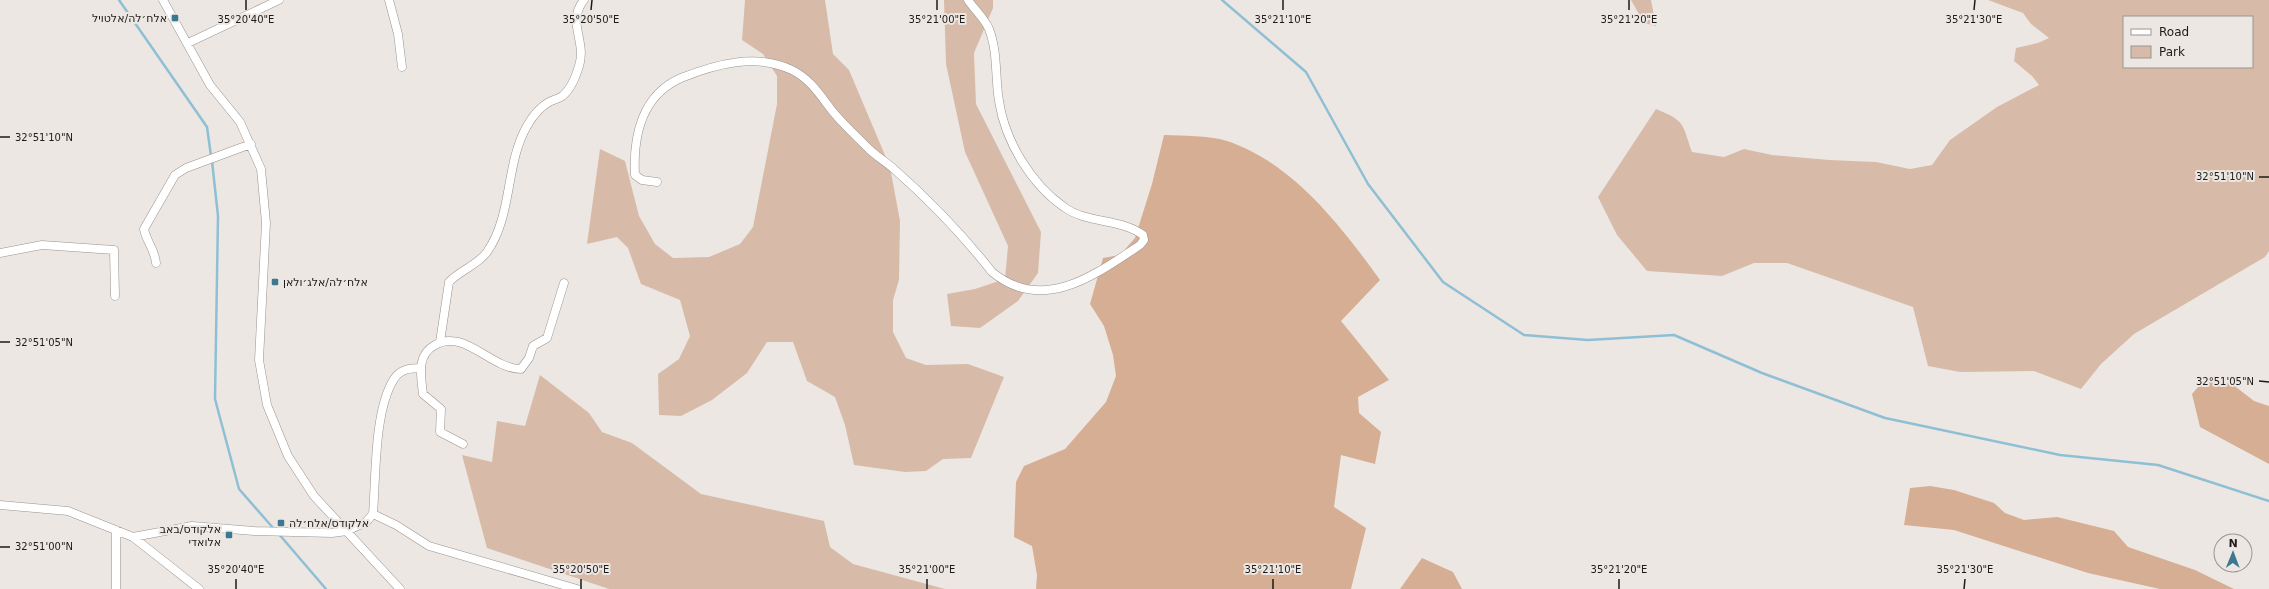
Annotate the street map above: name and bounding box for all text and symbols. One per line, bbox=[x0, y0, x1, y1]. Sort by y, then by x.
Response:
place label: אלח׳לה/אלטויל bbox=[92, 12, 167, 25]
marker: אלח׳לה/אלטויל bbox=[170, 13, 180, 23]
text: 35°20'40"E bbox=[218, 14, 274, 25]
text: 35°20'50"E bbox=[563, 14, 619, 25]
text: 35°21'00"E bbox=[909, 14, 965, 25]
text: 35°21'10"E bbox=[1255, 14, 1311, 25]
text: 35°21'20"E bbox=[1601, 14, 1657, 25]
text: 35°21'30"E bbox=[1946, 14, 2002, 25]
legend bbox=[2123, 16, 2253, 68]
text: Road bbox=[2159, 25, 2189, 39]
text: Park bbox=[2159, 45, 2185, 59]
text: 32°51'10"N bbox=[15, 132, 73, 143]
text: 32°51'10"N bbox=[2196, 171, 2254, 182]
place label: אלח׳לה/אלג׳ולאן bbox=[283, 276, 368, 289]
marker: אלח׳לה/אלג׳ולאן bbox=[270, 277, 280, 287]
text: 32°51'05"N bbox=[15, 337, 73, 348]
text: 32°51'05"N bbox=[2196, 376, 2254, 387]
place label: אלקודס/אלח׳לה bbox=[289, 517, 369, 530]
marker: אלקודס/אלח׳לה bbox=[276, 518, 286, 528]
place label: אלקודס/באב אלואדי bbox=[160, 523, 221, 549]
marker: אלקודס/באב אלואדי bbox=[224, 530, 234, 540]
north arrow bbox=[2213, 533, 2253, 573]
text: N bbox=[2228, 537, 2238, 550]
text: 32°51'00"N bbox=[15, 541, 73, 552]
text: 35°20'40"E bbox=[208, 564, 264, 575]
text: 35°20'50"E bbox=[553, 564, 609, 575]
text: 35°21'00"E bbox=[899, 564, 955, 575]
text: 35°21'10"E bbox=[1245, 564, 1301, 575]
text: 35°21'20"E bbox=[1591, 564, 1647, 575]
text: 35°21'30"E bbox=[1937, 564, 1993, 575]

